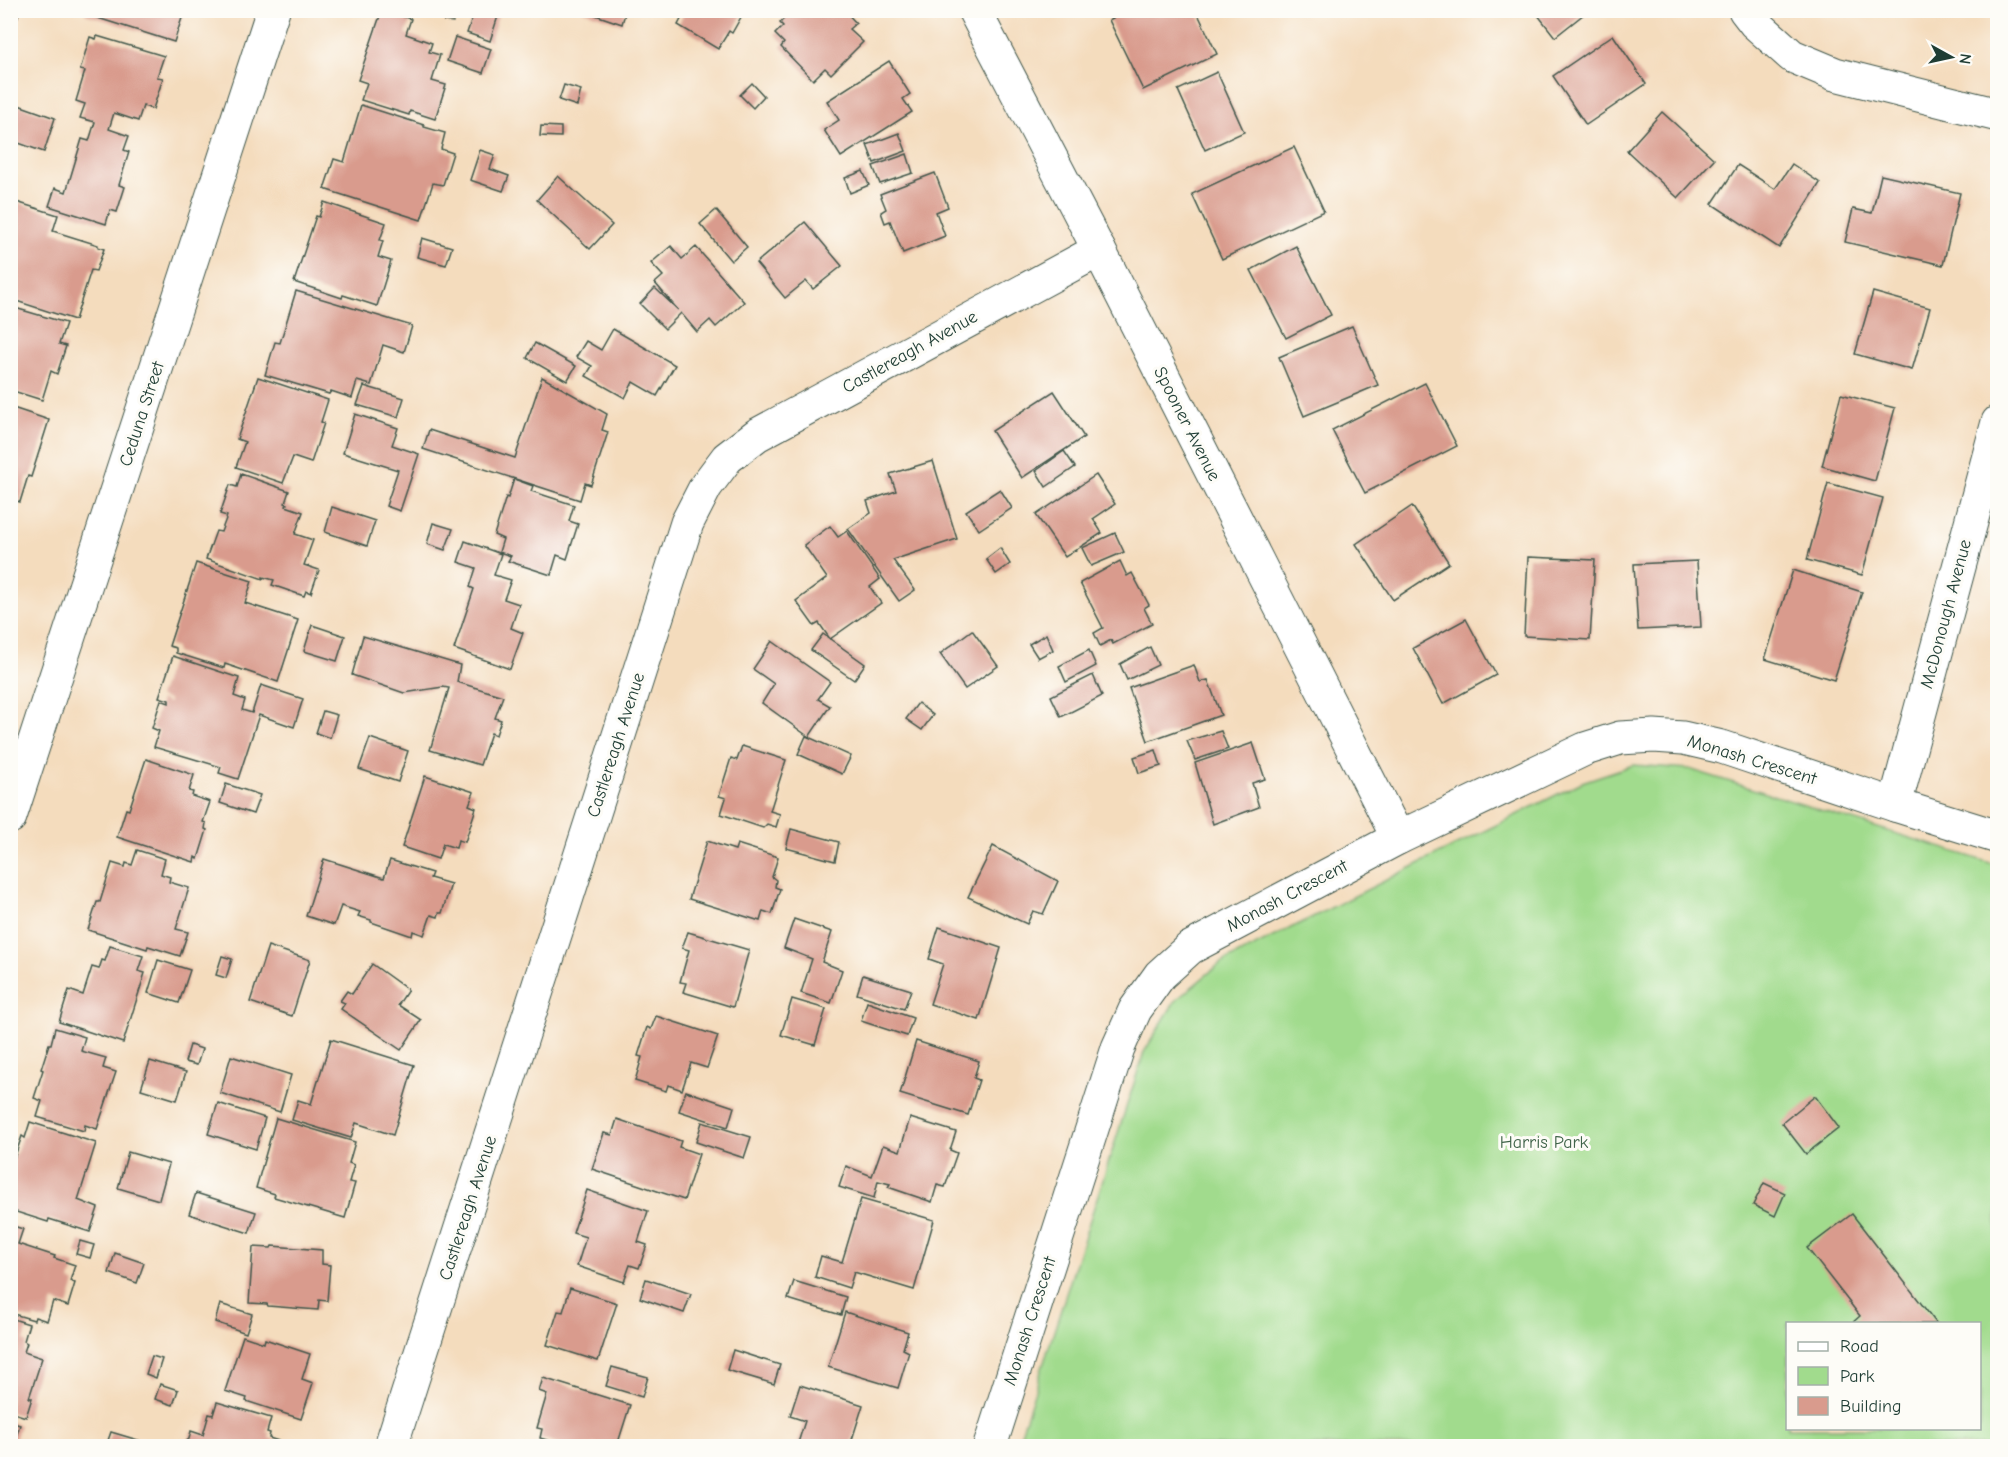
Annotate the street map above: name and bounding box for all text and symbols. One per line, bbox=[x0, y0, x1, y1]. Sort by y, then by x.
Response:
north arrow bbox=[1921, 27, 1981, 87]
text: N bbox=[1955, 53, 1975, 65]
street label: Castlereagh Avenue bbox=[839, 306, 981, 398]
street label: Ceduna Street bbox=[115, 358, 169, 469]
street label: Spooner Avenue bbox=[1149, 363, 1225, 485]
street label: McDonough Avenue bbox=[1916, 537, 1976, 691]
street label: Castlereagh Avenue bbox=[583, 670, 649, 820]
street label: Monash Crescent bbox=[1685, 730, 1820, 790]
street label: Monash Crescent bbox=[1223, 855, 1352, 937]
park label: Harris Park bbox=[1500, 1132, 1589, 1153]
street label: Castlereagh Avenue bbox=[435, 1133, 501, 1283]
street label: Monash Crescent bbox=[999, 1253, 1061, 1388]
legend bbox=[1786, 1322, 1981, 1430]
text: Road bbox=[1840, 1336, 1879, 1357]
text: Park bbox=[1840, 1366, 1875, 1387]
text: Building bbox=[1840, 1396, 1902, 1417]

